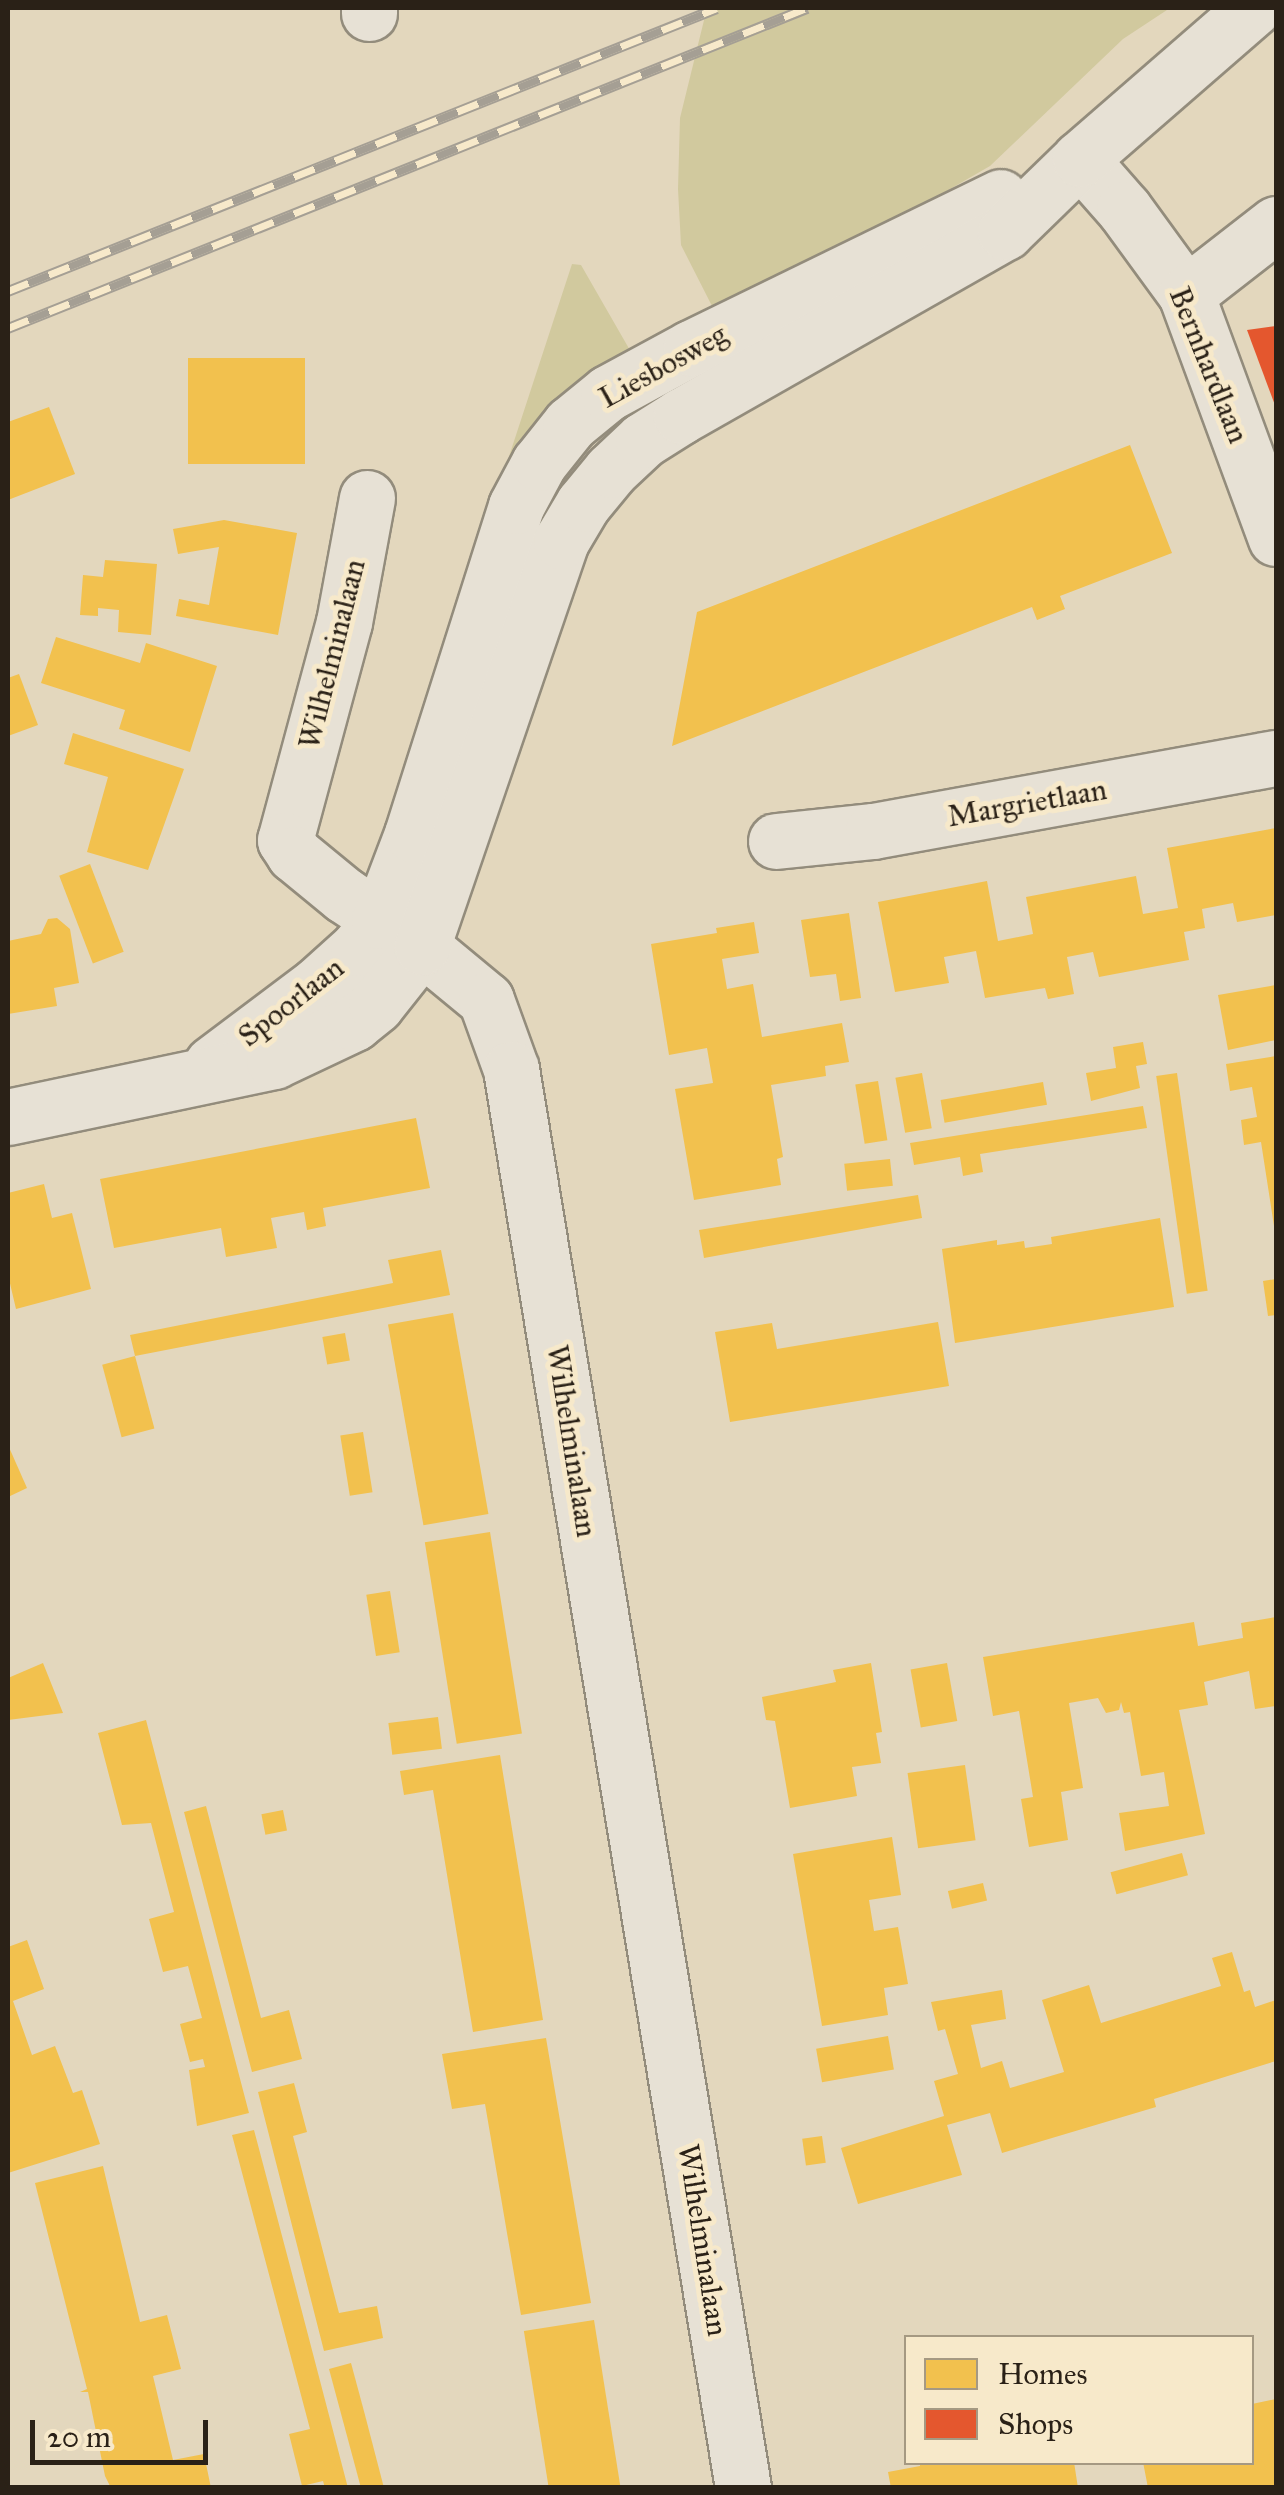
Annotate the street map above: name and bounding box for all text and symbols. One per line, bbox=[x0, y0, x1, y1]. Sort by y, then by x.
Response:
street label: Bernhardlaan bbox=[1161, 282, 1257, 448]
street label: Liesbosweg bbox=[593, 316, 733, 416]
street label: Wilhelminalaan bbox=[291, 555, 373, 753]
street label: Margrietlaan bbox=[945, 771, 1109, 835]
street label: Spoorlaan bbox=[231, 950, 351, 1054]
street label: Wilhelminalaan bbox=[539, 1342, 605, 1540]
street label: Wilhelminalaan bbox=[670, 2141, 736, 2339]
legend bbox=[904, 2335, 1254, 2465]
text: Homes bbox=[998, 2356, 1087, 2392]
scale bar bbox=[35, 2400, 212, 2462]
text: Shops bbox=[998, 2406, 1073, 2442]
text: 20 m bbox=[47, 2419, 111, 2455]

